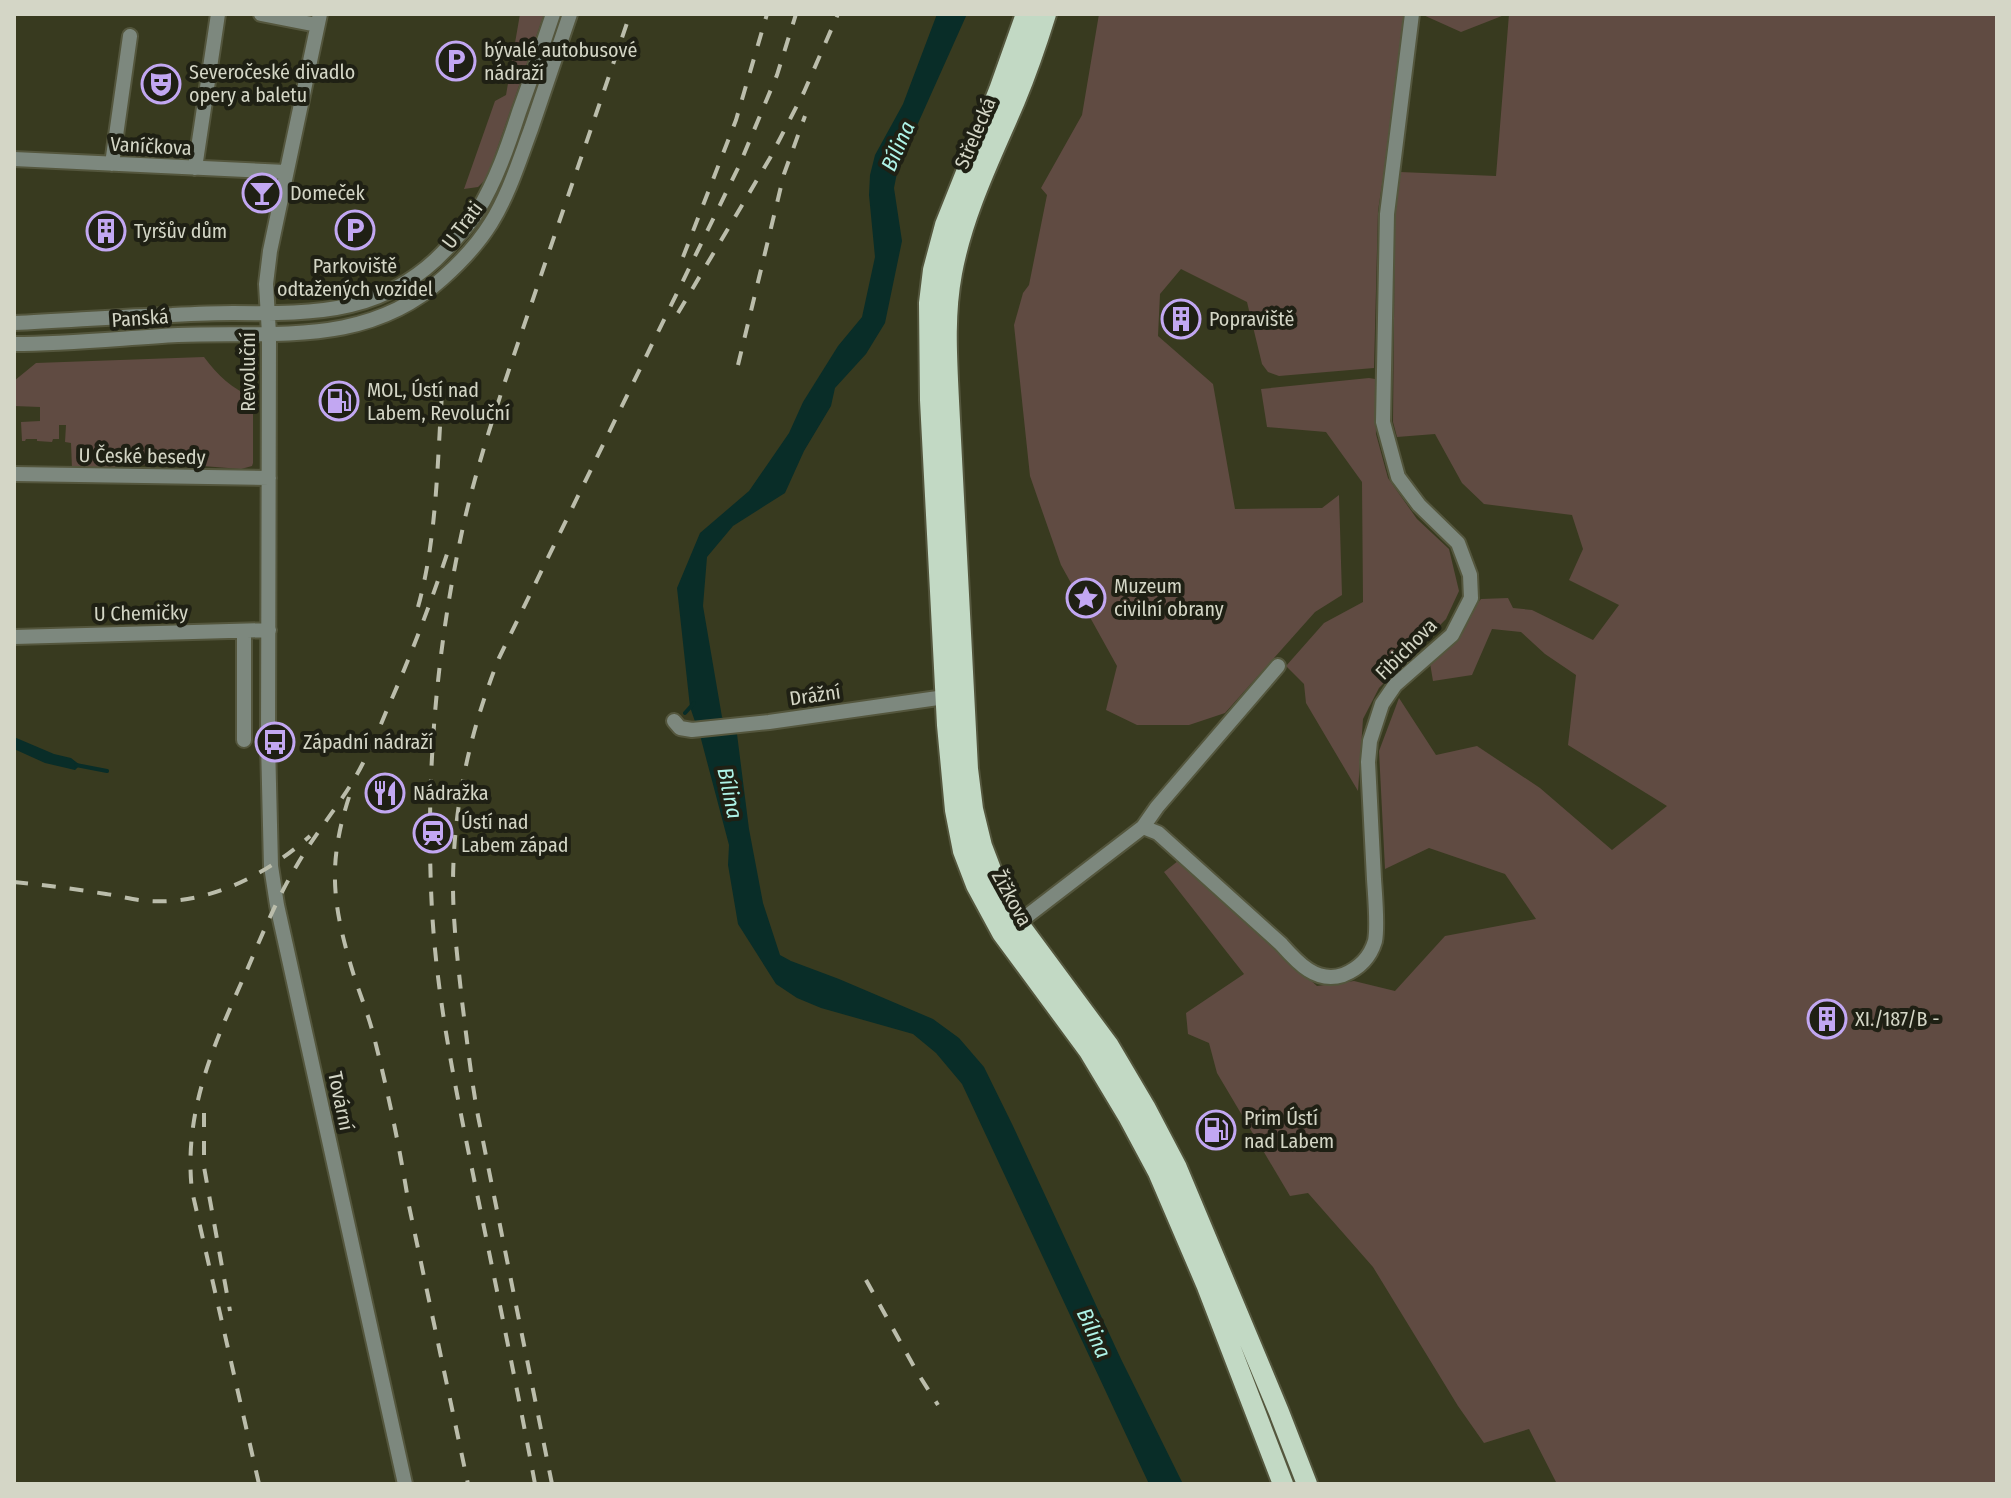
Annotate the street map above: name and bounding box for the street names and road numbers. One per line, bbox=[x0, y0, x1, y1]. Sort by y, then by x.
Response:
street label: Střelecká bbox=[949, 94, 1001, 172]
street label: Vaníčkova bbox=[110, 132, 192, 160]
street label: U Trati bbox=[437, 197, 487, 253]
street label: Panská bbox=[111, 304, 169, 332]
street label: Revoluční bbox=[236, 332, 260, 412]
street label: U České besedy bbox=[78, 443, 206, 469]
street label: U Chemičky bbox=[94, 600, 188, 626]
street label: Fibichova bbox=[1370, 613, 1442, 685]
street label: Drážní bbox=[788, 680, 842, 710]
street label: Žižkova bbox=[987, 866, 1037, 930]
street label: Tovární bbox=[323, 1069, 359, 1133]

